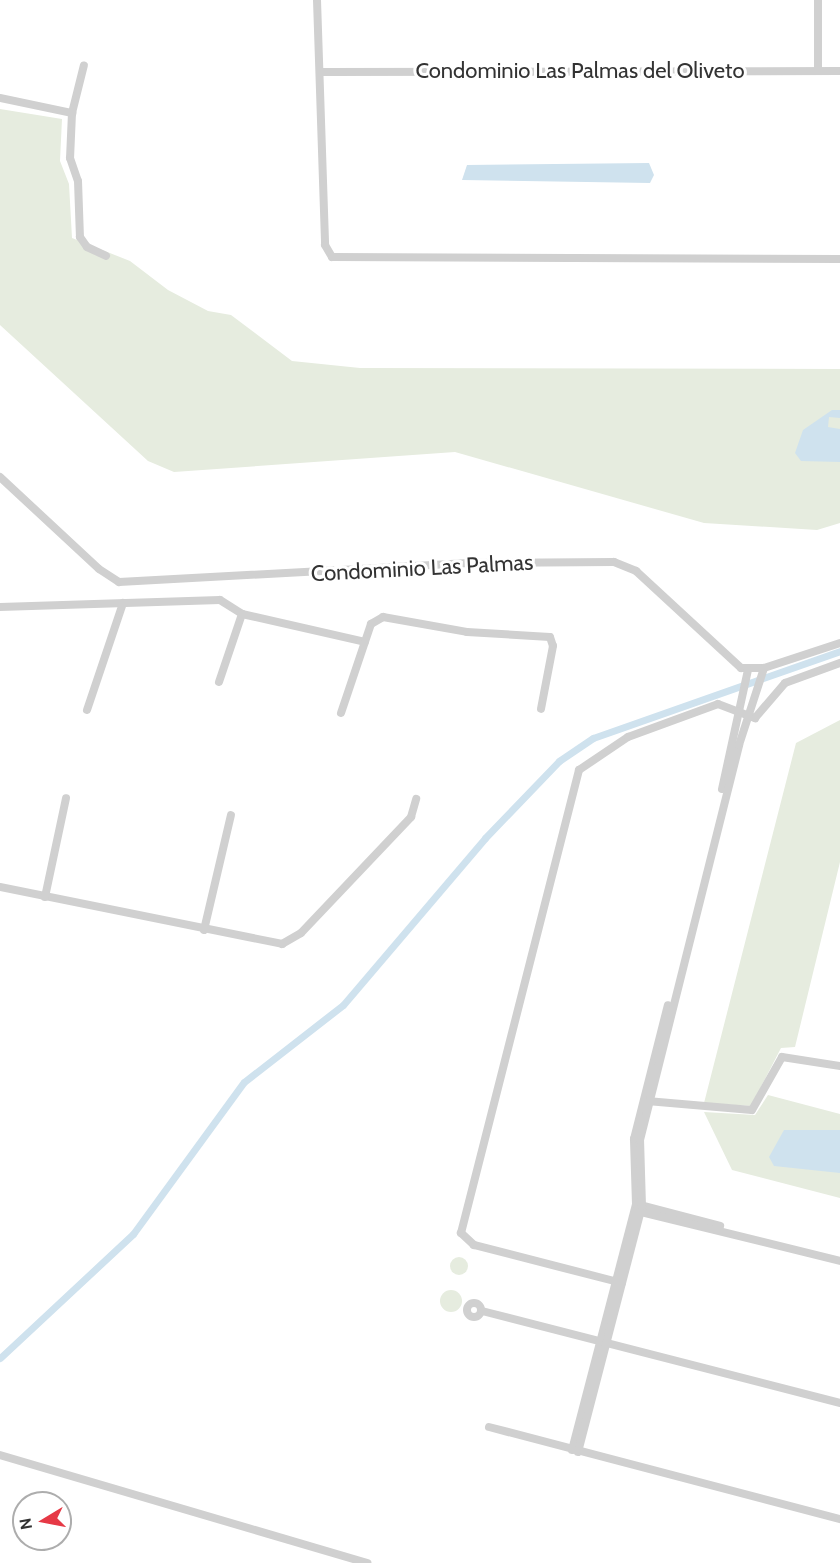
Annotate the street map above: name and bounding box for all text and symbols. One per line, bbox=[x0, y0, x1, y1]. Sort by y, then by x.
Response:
street label: Condominio Las Palmas del Oliveto bbox=[415, 58, 745, 84]
street label: Condominio Las Palmas bbox=[310, 549, 534, 587]
north arrow bbox=[12, 1491, 72, 1551]
text: N bbox=[15, 1517, 36, 1531]

